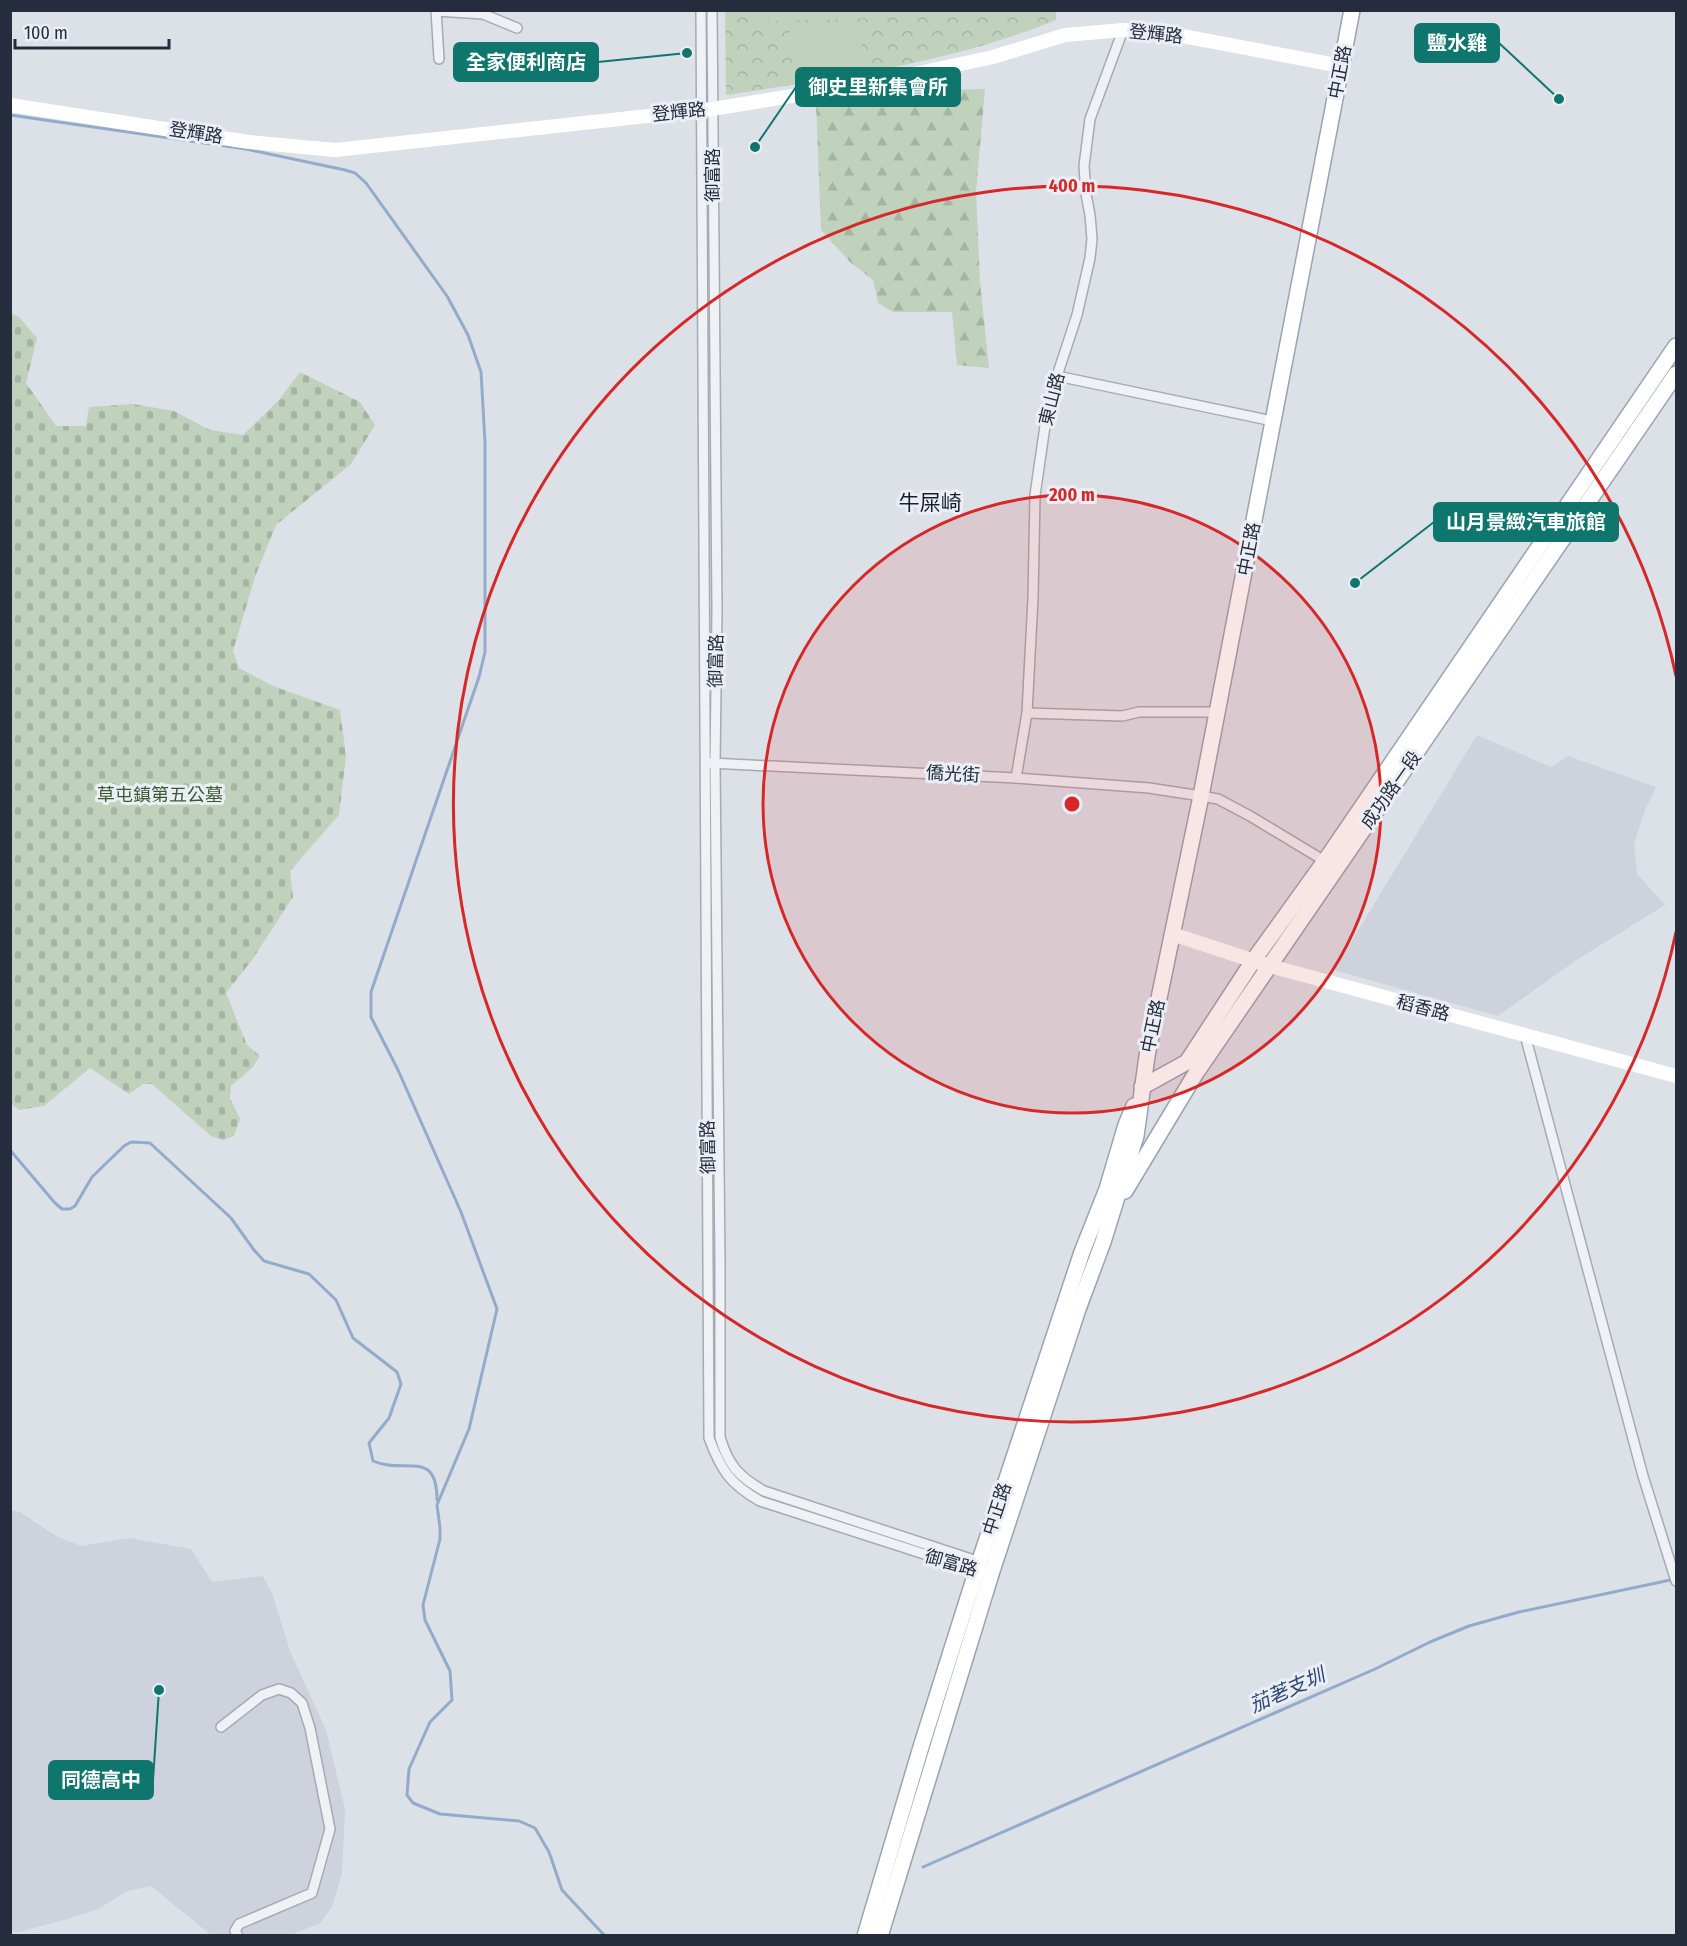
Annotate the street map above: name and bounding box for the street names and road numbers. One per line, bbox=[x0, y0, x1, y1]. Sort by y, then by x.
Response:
street label: 登輝路 bbox=[1128, 20, 1184, 48]
street label: 中正路 bbox=[1324, 43, 1356, 101]
street label: 登輝路 bbox=[651, 98, 707, 126]
street label: 登輝路 bbox=[168, 118, 224, 148]
street label: 御富路 bbox=[702, 148, 724, 202]
street label: 東山路 bbox=[1035, 370, 1069, 428]
street label: 中正路 bbox=[1233, 520, 1265, 578]
street label: 御富路 bbox=[705, 634, 727, 688]
street label: 成功路一段 bbox=[1356, 747, 1426, 833]
street label: 僑光街 bbox=[925, 762, 981, 786]
street label: 稻香路 bbox=[1394, 990, 1452, 1026]
street label: 中正路 bbox=[1137, 997, 1169, 1055]
street label: 御富路 bbox=[697, 1120, 719, 1174]
street label: 中正路 bbox=[978, 1480, 1016, 1538]
street label: 御富路 bbox=[922, 1545, 980, 1581]

